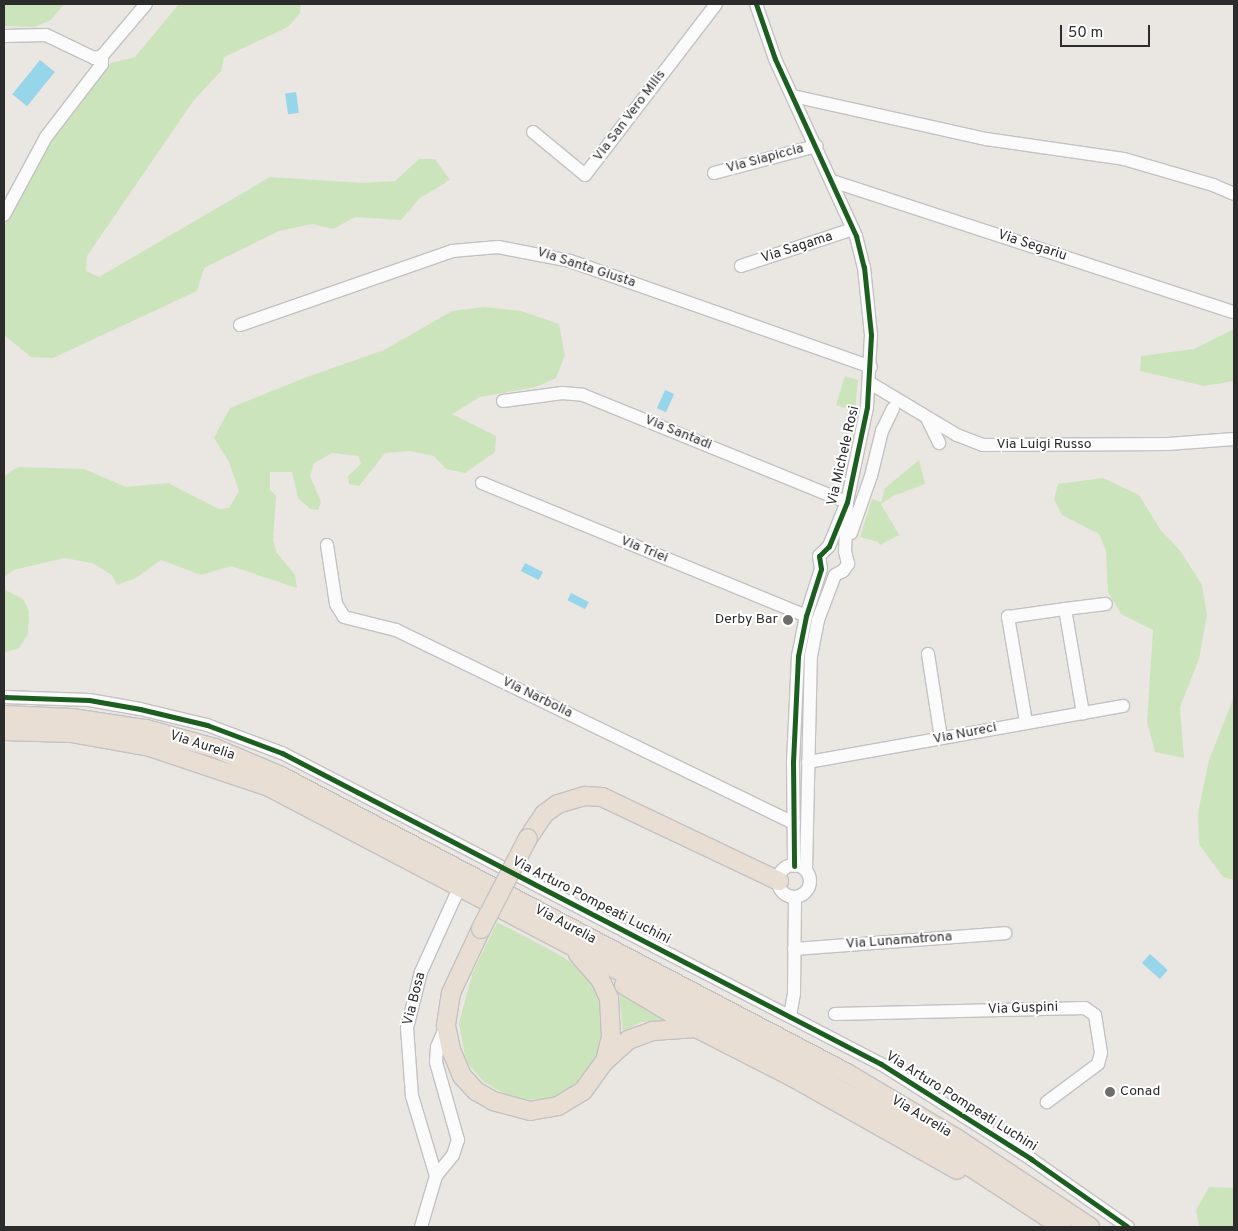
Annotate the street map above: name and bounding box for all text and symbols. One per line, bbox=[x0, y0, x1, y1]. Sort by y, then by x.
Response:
scale bar bbox=[1063, 15, 1153, 47]
text: 50 m bbox=[1068, 24, 1103, 43]
street label: Via San Vero Milis bbox=[590, 67, 670, 165]
street label: Via Siapiccia bbox=[725, 141, 805, 177]
street label: Via Segariu bbox=[995, 227, 1069, 265]
street label: Via Sagama bbox=[759, 229, 835, 267]
street label: Via Santa Giusta bbox=[535, 244, 637, 292]
street label: Via Michele Rosi bbox=[824, 404, 864, 508]
street label: Via Santadi bbox=[642, 412, 714, 454]
street label: Via Luigi Russo bbox=[996, 437, 1092, 453]
street label: Via Triei bbox=[618, 533, 670, 567]
place label: Derby Bar bbox=[715, 612, 778, 628]
marker: Derby Bar bbox=[782, 614, 794, 626]
street label: Via Narbolia bbox=[499, 674, 575, 722]
street label: Via Nureci bbox=[932, 720, 998, 748]
street label: Via Aurelia bbox=[167, 728, 237, 764]
street label: Via Arturo Pompeati Luchini bbox=[509, 853, 673, 949]
street label: Via Aurelia bbox=[531, 902, 599, 948]
street label: Via Lunamatrona bbox=[845, 929, 953, 953]
street label: Via Bosa bbox=[400, 971, 430, 1027]
street label: Via Guspini bbox=[988, 999, 1058, 1019]
street label: Via Arturo Pompeati Luchini bbox=[882, 1048, 1040, 1156]
place label: Conad bbox=[1120, 1084, 1160, 1100]
marker: Conad bbox=[1104, 1086, 1116, 1098]
street label: Via Aurelia bbox=[888, 1092, 954, 1142]

